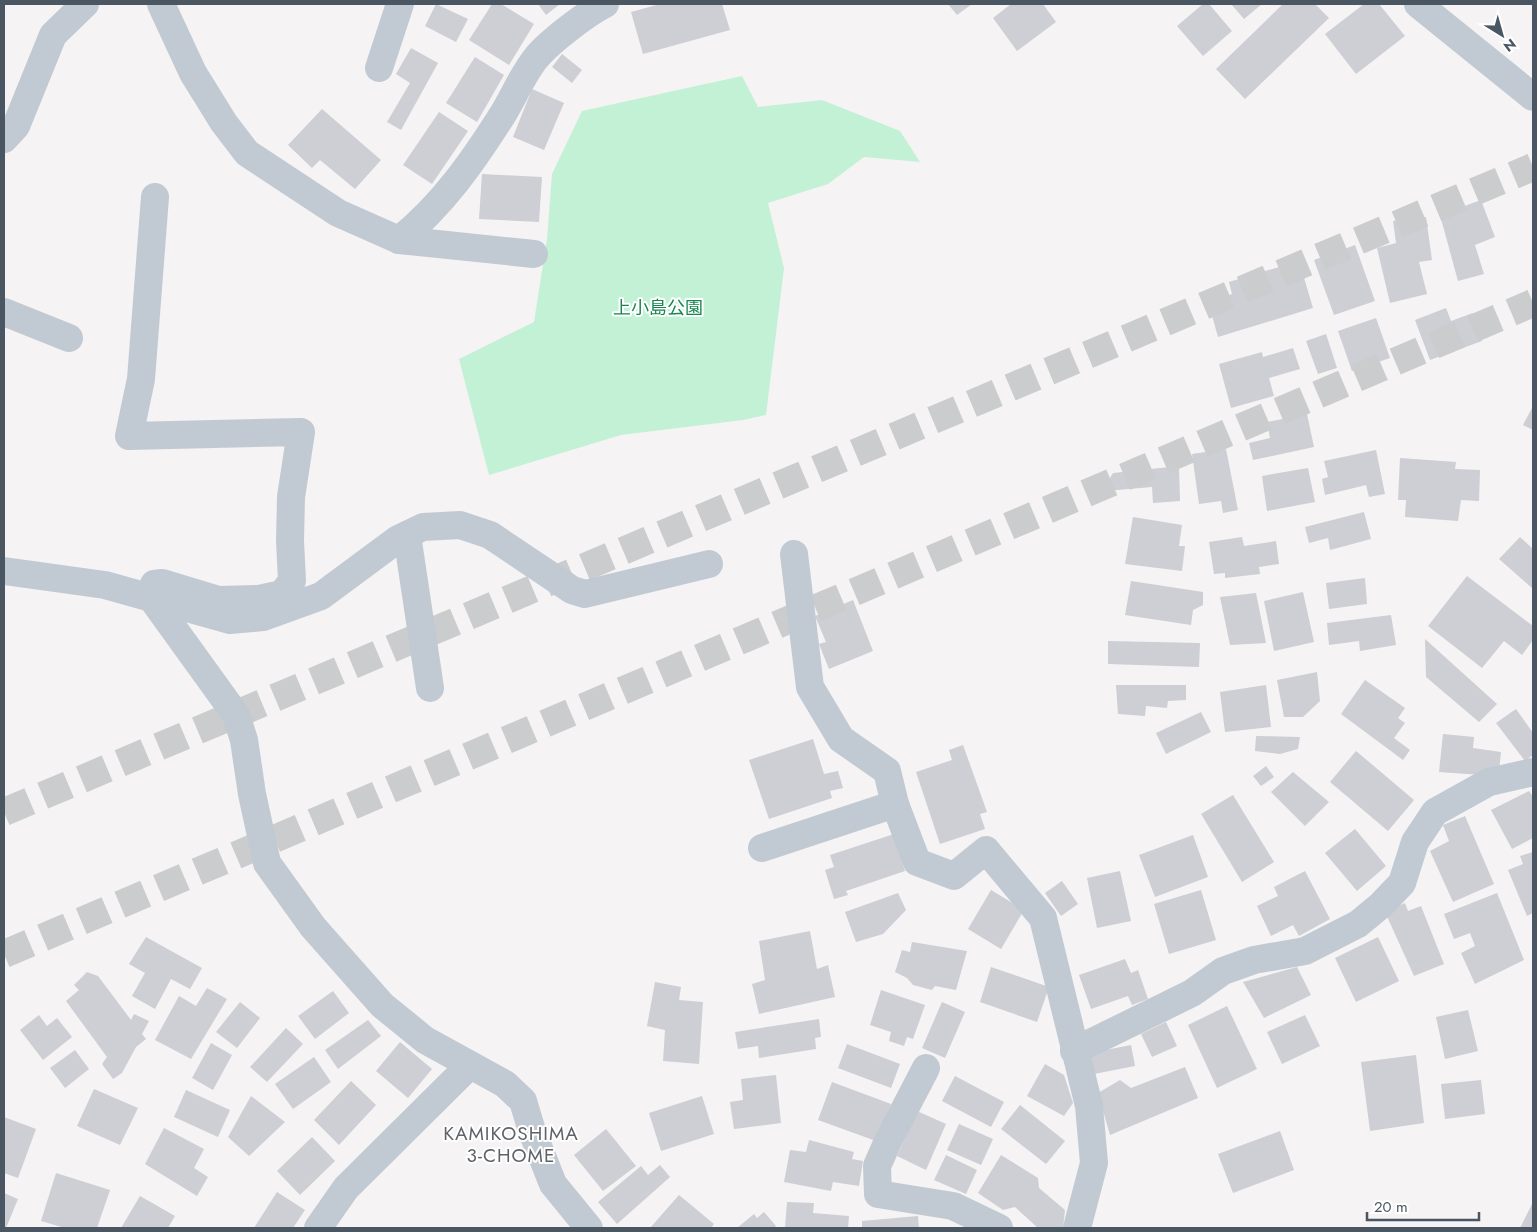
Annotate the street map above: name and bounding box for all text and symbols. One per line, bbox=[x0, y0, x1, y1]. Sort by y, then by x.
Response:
north arrow bbox=[1477, 10, 1527, 60]
text: N bbox=[1499, 34, 1520, 57]
park label: 上小島公園 bbox=[613, 295, 703, 321]
district label: KAMIKOSHIMA 3-CHOME bbox=[443, 1120, 579, 1169]
scale bar bbox=[1367, 1190, 1480, 1222]
text: 20 m bbox=[1374, 1196, 1408, 1218]

